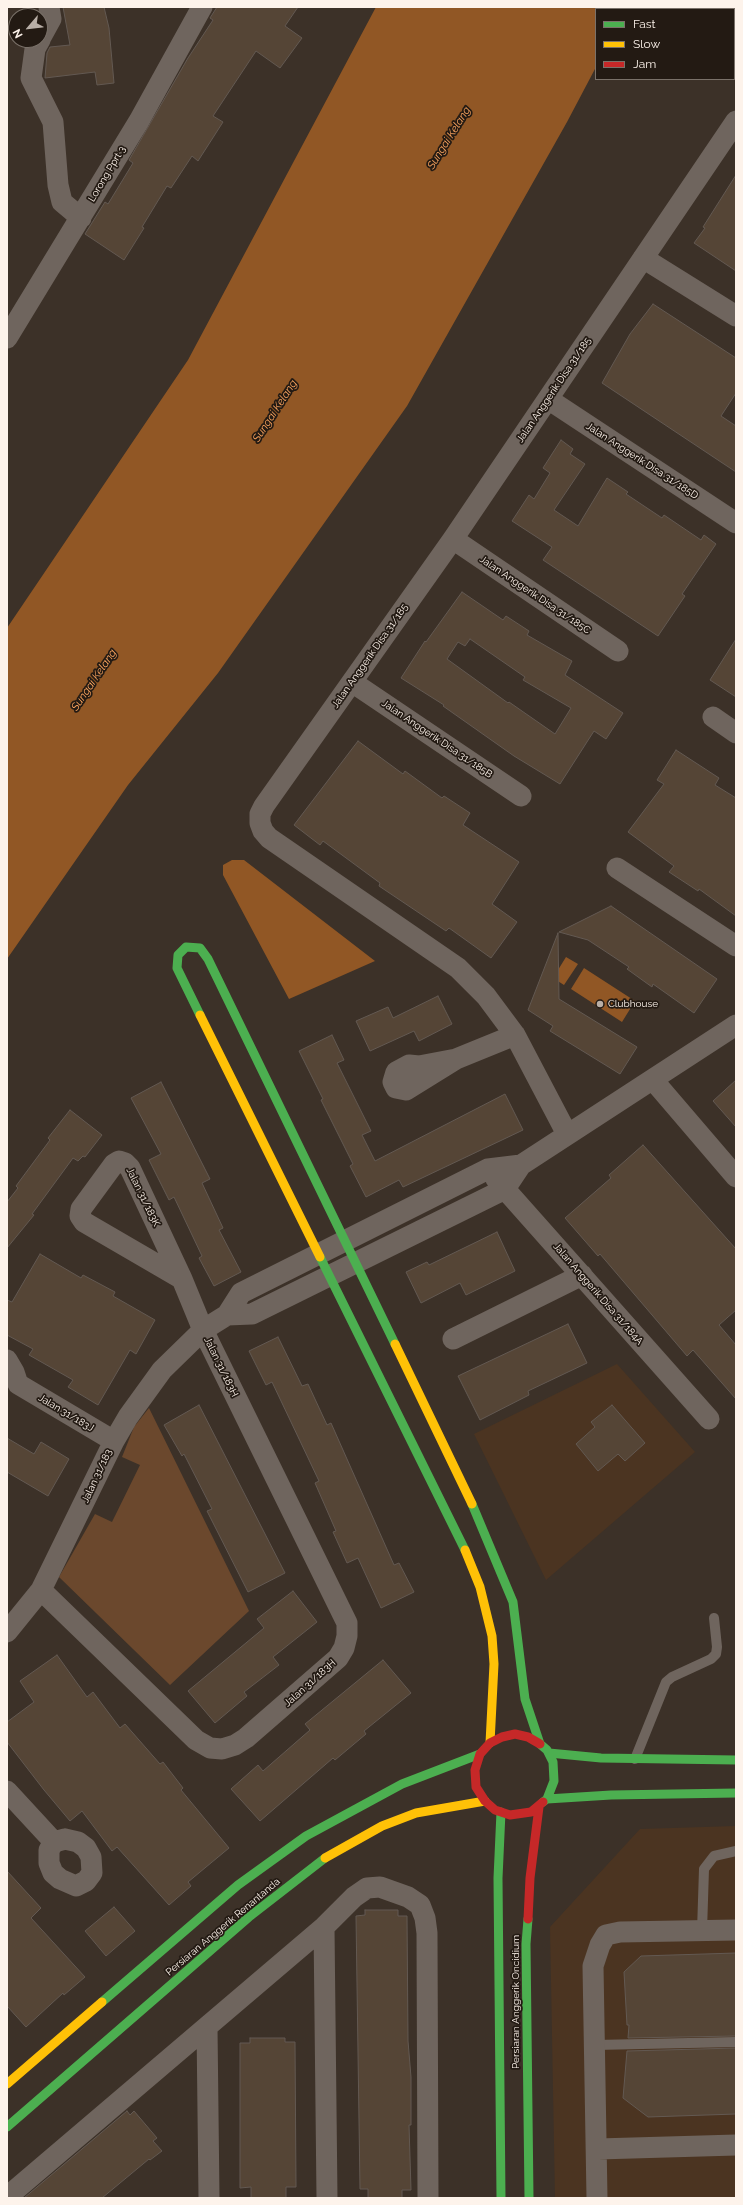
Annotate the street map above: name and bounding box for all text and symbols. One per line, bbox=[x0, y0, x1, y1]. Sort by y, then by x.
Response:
north arrow bbox=[8, 8, 48, 48]
legend bbox=[595, 8, 735, 80]
text: Fast bbox=[633, 17, 656, 31]
text: N bbox=[10, 27, 26, 40]
text: Slow bbox=[633, 37, 660, 51]
text: Jam bbox=[633, 57, 656, 71]
water label: Sungai Kelang bbox=[424, 104, 474, 172]
street label: Lorong Pprt 3 bbox=[86, 144, 128, 204]
street label: Jalan Anggerik Disa 31/185 bbox=[514, 335, 594, 445]
water label: Sungai Kelang bbox=[250, 377, 300, 445]
street label: Jalan Anggerik Disa 31/185D bbox=[584, 420, 700, 502]
street label: Jalan Anggerik Disa 31/185C bbox=[477, 553, 593, 637]
street label: Jalan Anggerik Disa 31/185 bbox=[329, 602, 411, 710]
water label: Sungai Kelang bbox=[69, 647, 119, 713]
street label: Jalan Anggerik Disa 31/185B bbox=[379, 697, 495, 781]
place label: Clubhouse bbox=[608, 998, 658, 1010]
marker: Clubhouse bbox=[595, 999, 605, 1009]
street label: Jalan 31/183K bbox=[124, 1166, 162, 1228]
street label: Jalan Anggerik Disa 31/184A bbox=[550, 1241, 646, 1347]
street label: Jalan 31/183H bbox=[201, 1335, 241, 1399]
street label: Jalan 31/183J bbox=[36, 1392, 96, 1434]
street label: Jalan 31/183 bbox=[79, 1447, 115, 1505]
street label: Jalan 31/183H bbox=[282, 1657, 338, 1709]
street label: Persiaran Anggerik Renantanda bbox=[164, 1876, 282, 1978]
street label: Persiaran Anggerik Oncidium bbox=[510, 1935, 522, 2069]

